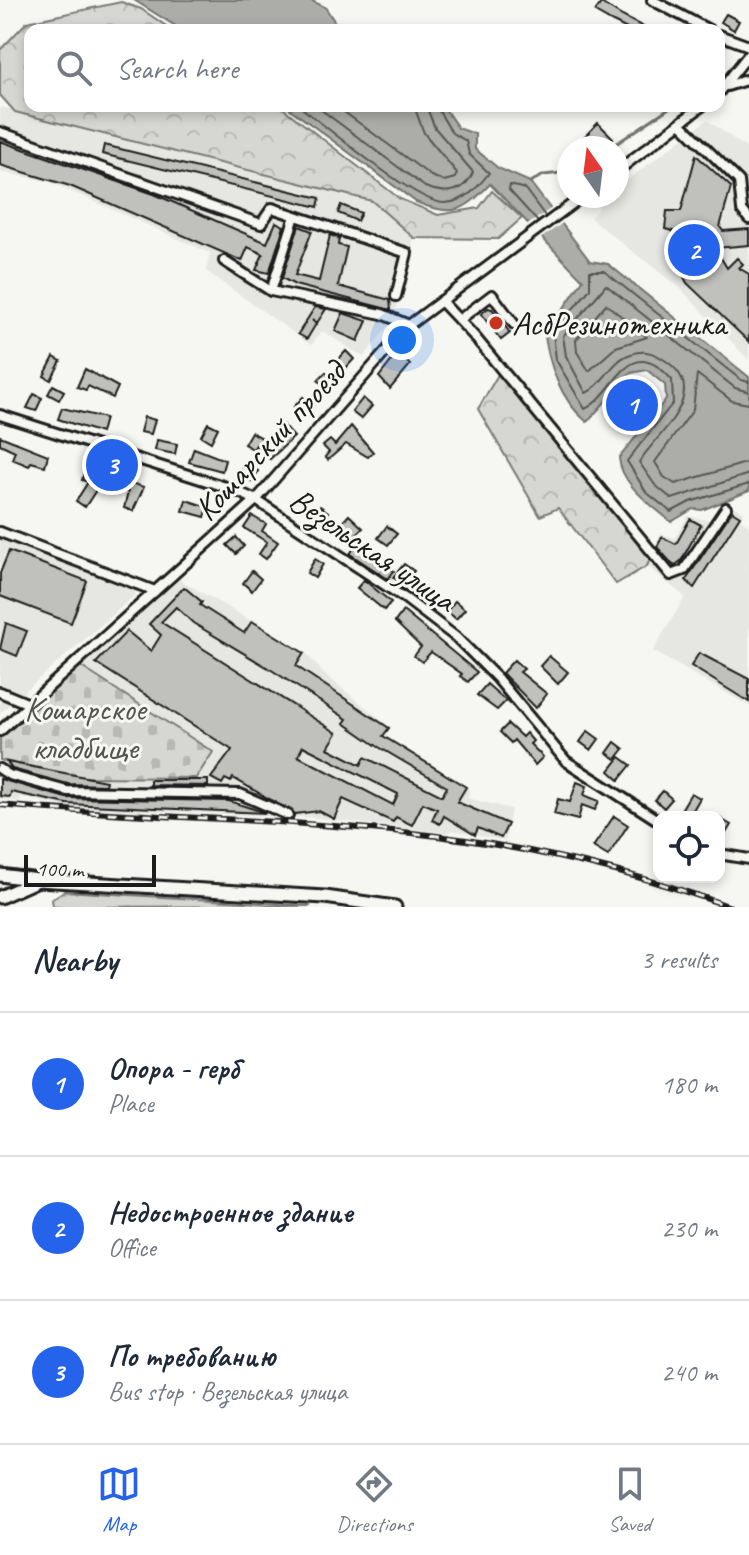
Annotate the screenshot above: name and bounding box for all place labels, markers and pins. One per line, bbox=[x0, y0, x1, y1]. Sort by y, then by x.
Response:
pin: 2 bbox=[668, 220, 720, 280]
place label: АсбРезинотехника bbox=[512, 302, 729, 345]
marker: АсбРезинотехника bbox=[487, 314, 505, 332]
pin: 1 bbox=[606, 375, 658, 435]
pin: 3 bbox=[86, 435, 138, 495]

